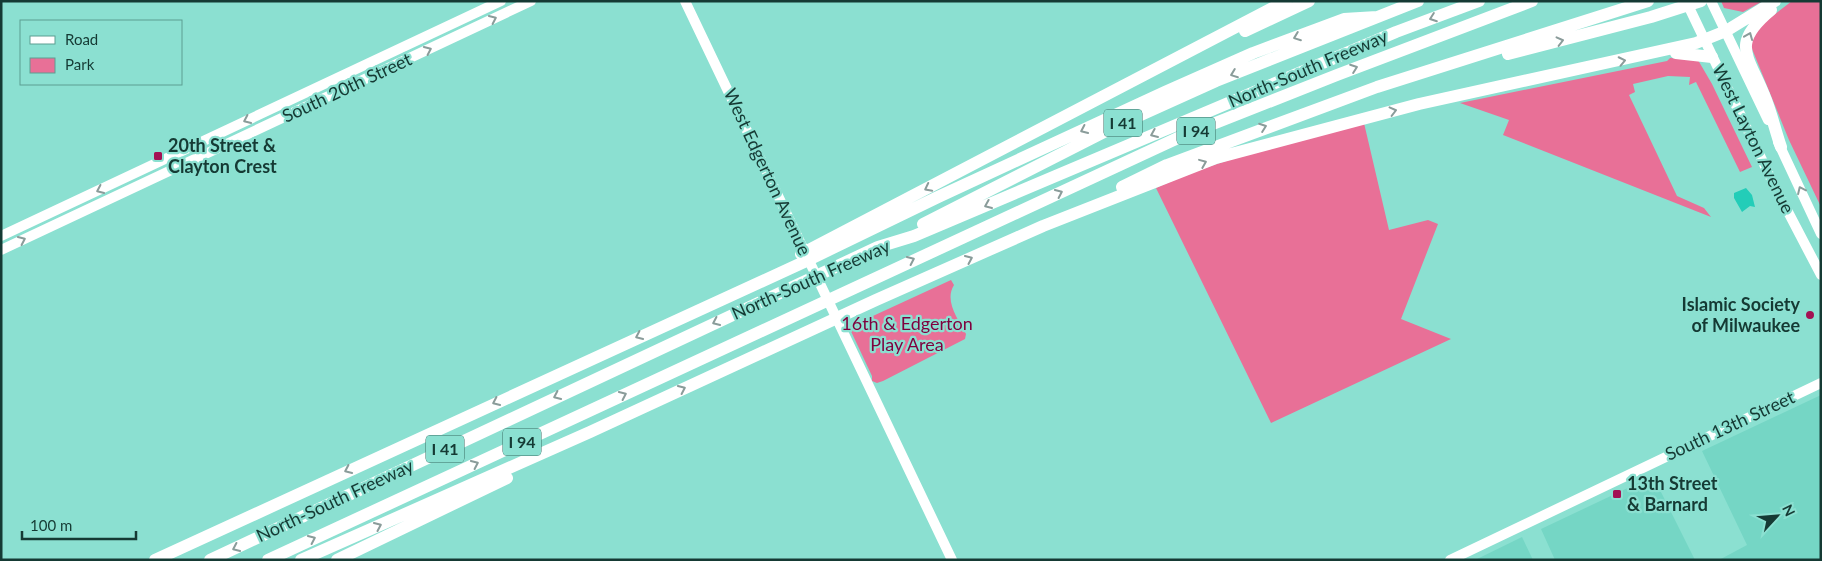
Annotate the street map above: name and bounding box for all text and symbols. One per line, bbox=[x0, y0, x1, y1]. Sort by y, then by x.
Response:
one-way arrow bbox=[1429, 12, 1438, 22]
one-way arrow bbox=[487, 15, 496, 25]
legend bbox=[20, 20, 182, 85]
street label: North-South Freeway bbox=[1225, 24, 1391, 112]
text: Road bbox=[65, 30, 98, 48]
one-way arrow bbox=[1293, 31, 1302, 41]
one-way arrow bbox=[1743, 32, 1753, 41]
one-way arrow bbox=[1556, 36, 1564, 46]
one-way arrow bbox=[423, 45, 432, 56]
street label: South 20th Street bbox=[278, 47, 415, 127]
text: Park bbox=[65, 55, 95, 73]
one-way arrow bbox=[1617, 56, 1626, 67]
street label: West Layton Avenue bbox=[1708, 60, 1800, 217]
one-way arrow bbox=[1349, 64, 1358, 74]
one-way arrow bbox=[1230, 67, 1239, 78]
street label: West Edgerton Avenue bbox=[720, 85, 816, 259]
one-way arrow bbox=[1388, 106, 1396, 116]
road number: I 41 bbox=[1104, 110, 1142, 136]
one-way arrow bbox=[243, 114, 252, 125]
road number: I 94 bbox=[1177, 118, 1215, 144]
one-way arrow bbox=[1080, 123, 1089, 134]
one-way arrow bbox=[1258, 123, 1267, 133]
one-way arrow bbox=[1150, 128, 1159, 139]
place label: 20th Street & Clayton Crest bbox=[168, 134, 277, 177]
marker: 20th Street & Clayton Crest bbox=[152, 150, 164, 162]
one-way arrow bbox=[1198, 159, 1206, 169]
one-way arrow bbox=[924, 182, 933, 192]
one-way arrow bbox=[96, 183, 105, 194]
one-way arrow bbox=[1796, 186, 1807, 195]
one-way arrow bbox=[1054, 188, 1063, 199]
one-way arrow bbox=[984, 198, 993, 209]
street label: North-South Freeway bbox=[728, 234, 894, 324]
one-way arrow bbox=[17, 236, 26, 247]
one-way arrow bbox=[964, 254, 973, 265]
one-way arrow bbox=[906, 257, 915, 267]
place label: Islamic Society of Milwaukee bbox=[1682, 293, 1801, 336]
marker: Islamic Society of Milwaukee bbox=[1804, 309, 1816, 321]
park label: 16th & Edgerton Play Area bbox=[841, 312, 973, 355]
one-way arrow bbox=[712, 316, 721, 327]
one-way arrow bbox=[635, 329, 644, 340]
one-way arrow bbox=[677, 385, 686, 396]
street label: South 13th Street bbox=[1661, 385, 1798, 465]
one-way arrow bbox=[553, 390, 562, 401]
one-way arrow bbox=[618, 391, 627, 401]
one-way arrow bbox=[492, 396, 501, 406]
road number: I 94 bbox=[503, 428, 541, 456]
road number: I 41 bbox=[426, 436, 464, 462]
street label: North-South Freeway bbox=[252, 454, 417, 546]
one-way arrow bbox=[470, 459, 479, 470]
one-way arrow bbox=[344, 464, 353, 475]
place label: 13th Street & Barnard bbox=[1627, 472, 1718, 515]
marker: 13th Street & Barnard bbox=[1611, 488, 1623, 500]
north arrow bbox=[1752, 491, 1802, 541]
text: N bbox=[1779, 502, 1799, 519]
scale bar bbox=[22, 508, 136, 540]
text: 100 m bbox=[30, 516, 72, 534]
one-way arrow bbox=[373, 521, 382, 532]
one-way arrow bbox=[307, 535, 316, 546]
one-way arrow bbox=[232, 541, 241, 552]

